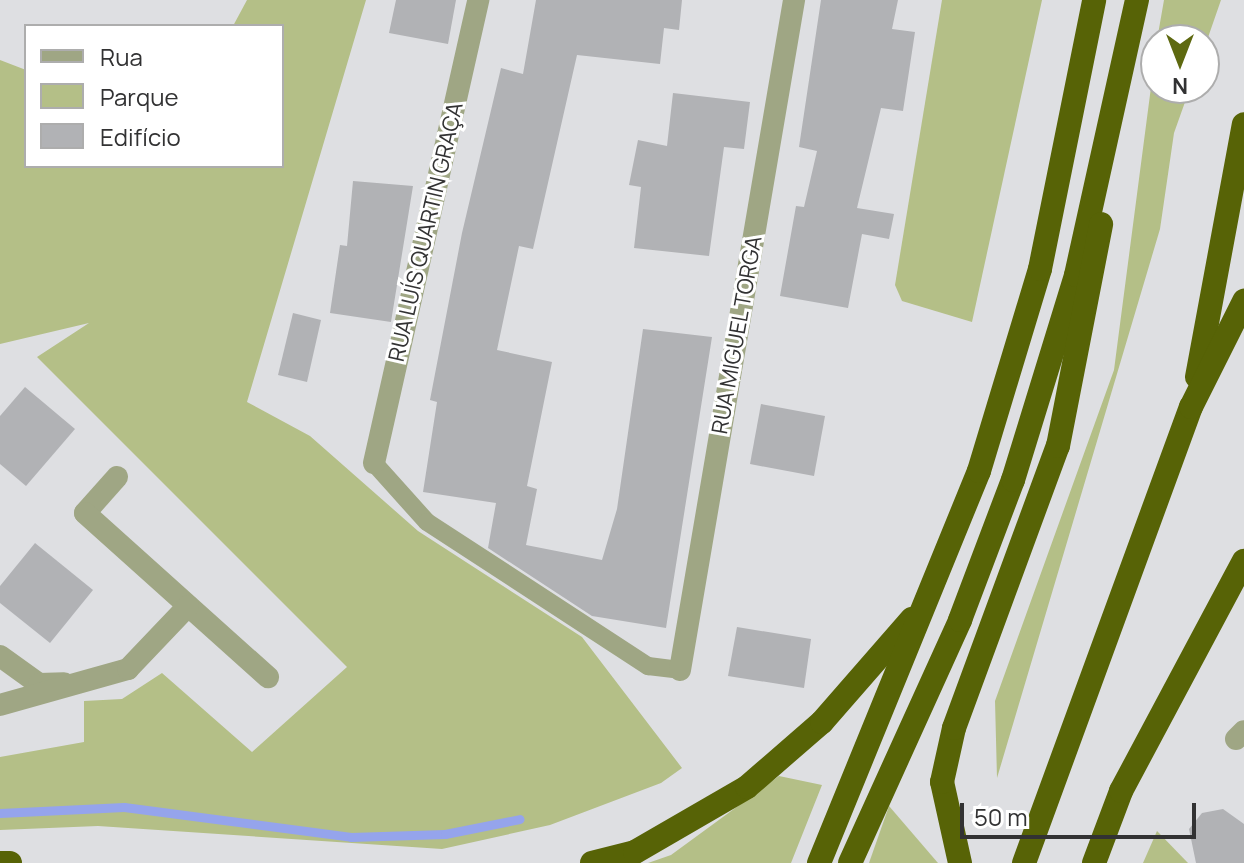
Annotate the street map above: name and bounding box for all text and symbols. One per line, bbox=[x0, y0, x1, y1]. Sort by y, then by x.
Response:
legend bbox=[24, 24, 284, 168]
north arrow bbox=[1140, 24, 1220, 104]
text: Rua bbox=[100, 40, 143, 73]
text: N bbox=[1172, 71, 1188, 101]
text: Parque bbox=[100, 80, 178, 113]
street label: RUA LUÍS QUARTIN GRAÇA bbox=[383, 100, 469, 364]
text: Edifício bbox=[100, 120, 181, 153]
street label: RUA MIGUEL TORGA bbox=[706, 233, 768, 437]
scale bar bbox=[964, 787, 1200, 837]
text: 50 m bbox=[974, 800, 1028, 833]

